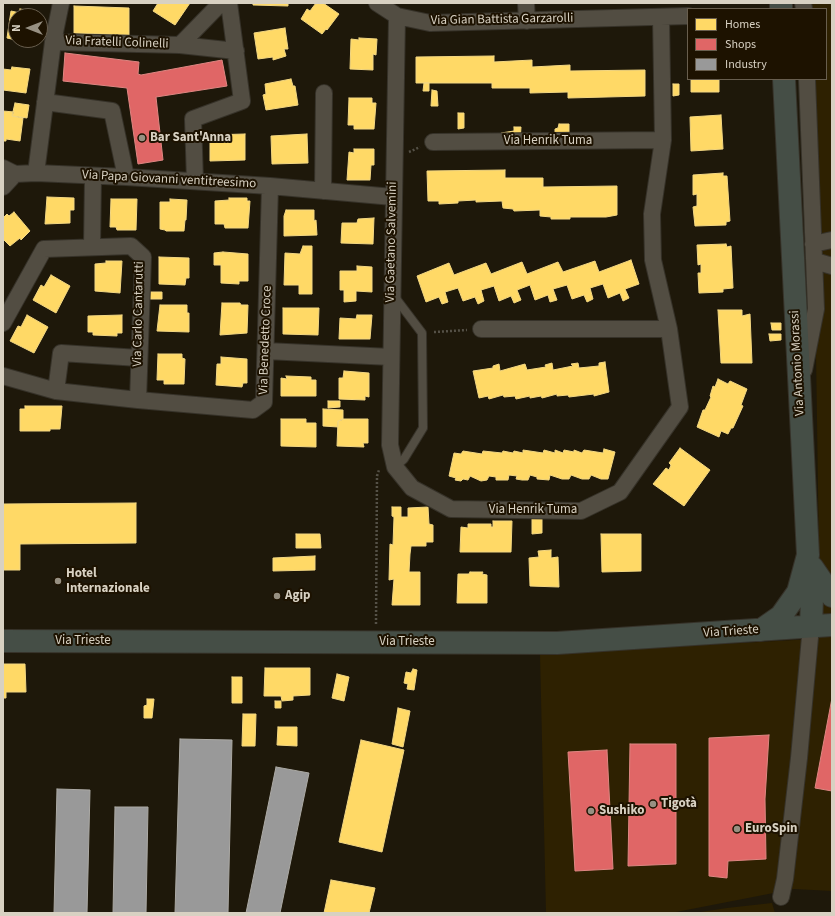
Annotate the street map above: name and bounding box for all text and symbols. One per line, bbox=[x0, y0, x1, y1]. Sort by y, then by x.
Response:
north arrow bbox=[8, 8, 48, 48]
legend bbox=[687, 8, 827, 80]
street label: Via Gian Battista Garzarolli bbox=[430, 11, 574, 29]
text: Homes bbox=[725, 16, 760, 33]
text: N bbox=[9, 24, 24, 32]
street label: Via Fratelli Colinelli bbox=[65, 33, 169, 53]
text: Shops bbox=[725, 36, 756, 53]
text: Industry bbox=[725, 56, 767, 73]
place label: Bar Sant'Anna bbox=[150, 130, 231, 146]
marker: Bar Sant'Anna bbox=[137, 133, 147, 143]
street label: Via Henrik Tuma bbox=[504, 133, 592, 149]
street label: Via Papa Giovanni ventitreesimo bbox=[81, 168, 257, 192]
street label: Via Gaetano Salvemini bbox=[383, 181, 401, 303]
street label: Via Carlo Cantarutti bbox=[130, 261, 148, 367]
street label: Via Benedetto Croce bbox=[256, 285, 276, 395]
street label: Via Antonio Morassi bbox=[787, 310, 809, 416]
street label: Via Henrik Tuma bbox=[489, 502, 577, 518]
place label: Hotel Internazionale bbox=[66, 566, 150, 597]
marker: Hotel Internazionale bbox=[53, 576, 63, 586]
place label: Agip bbox=[285, 588, 310, 604]
marker: Agip bbox=[272, 591, 282, 601]
street label: Via Trieste bbox=[703, 622, 759, 642]
street label: Via Trieste bbox=[55, 633, 111, 649]
street label: Via Trieste bbox=[379, 634, 435, 650]
place label: Tigotà bbox=[661, 796, 697, 812]
marker: Tigotà bbox=[648, 799, 658, 809]
place label: Sushiko bbox=[599, 803, 644, 819]
marker: Sushiko bbox=[586, 806, 596, 816]
place label: EuroSpin bbox=[745, 821, 797, 837]
marker: EuroSpin bbox=[732, 824, 742, 834]

